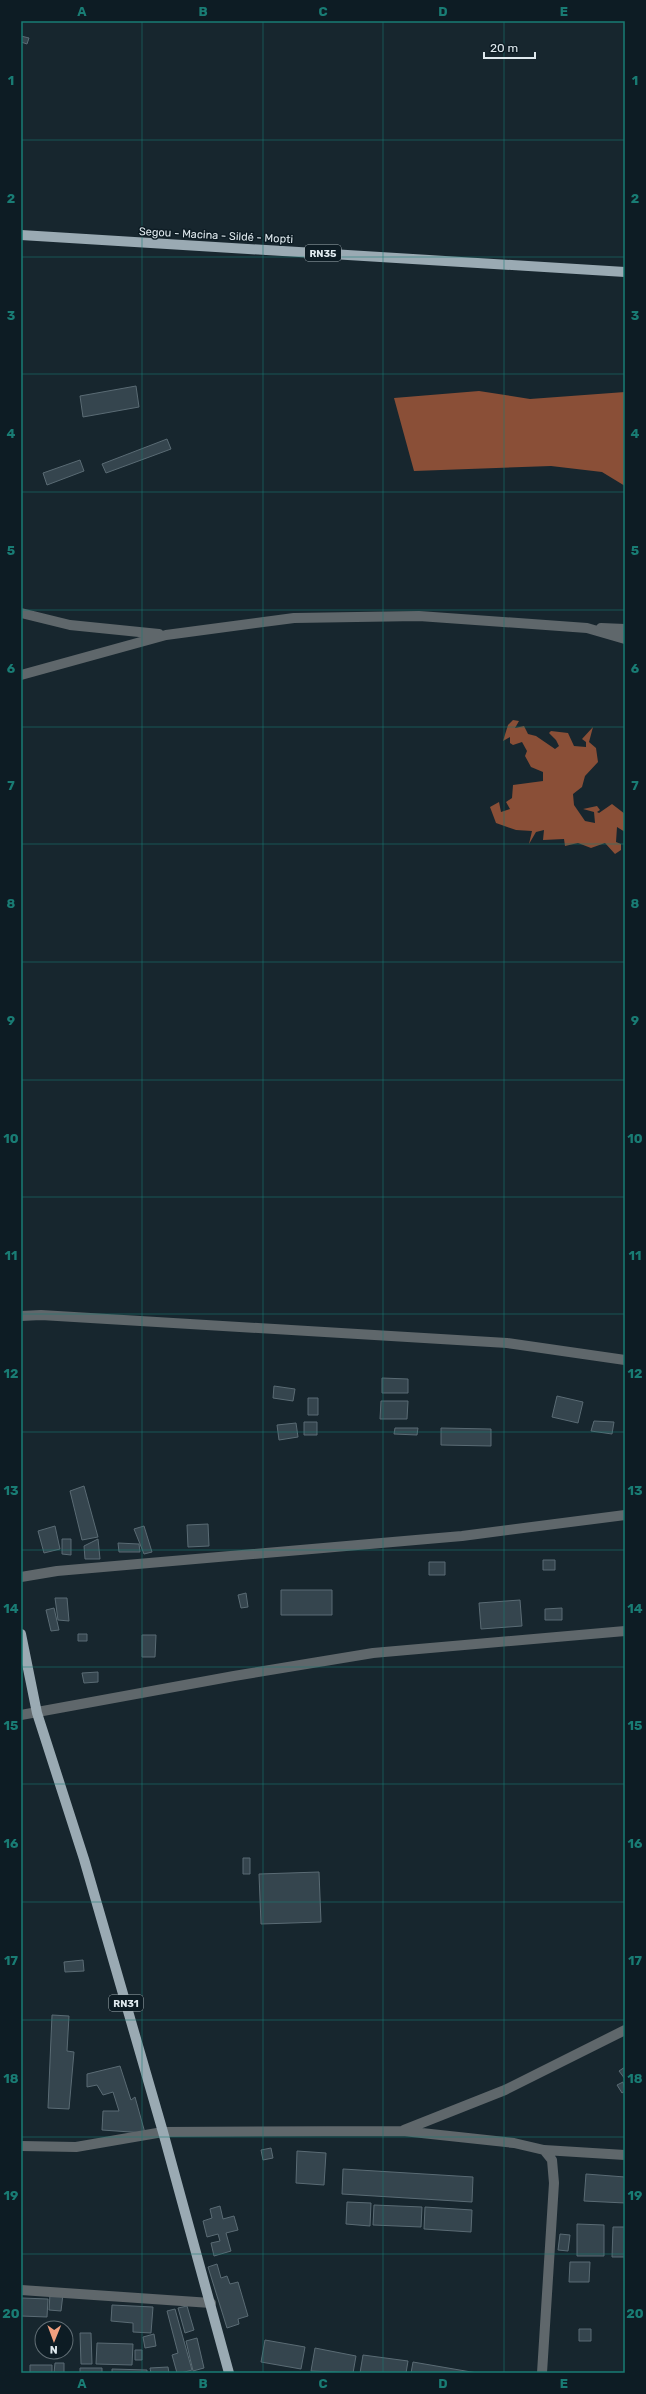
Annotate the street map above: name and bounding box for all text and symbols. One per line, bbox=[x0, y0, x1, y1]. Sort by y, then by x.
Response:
text: A bbox=[77, 4, 87, 19]
text: B bbox=[198, 4, 208, 19]
text: C bbox=[318, 4, 328, 19]
text: D bbox=[438, 4, 448, 19]
text: E bbox=[560, 4, 568, 19]
scale bar bbox=[484, 34, 535, 60]
text: 20 m bbox=[490, 41, 518, 55]
text: 1 bbox=[8, 73, 14, 88]
text: 1 bbox=[632, 73, 638, 88]
text: 2 bbox=[7, 191, 15, 206]
text: 2 bbox=[631, 191, 639, 206]
street label: Segou - Macina - Sildé - Mopti bbox=[139, 225, 293, 246]
road number: RN35 bbox=[305, 245, 341, 261]
text: 3 bbox=[7, 308, 16, 323]
text: 3 bbox=[631, 308, 640, 323]
text: 4 bbox=[7, 426, 16, 441]
text: 4 bbox=[631, 426, 640, 441]
text: 5 bbox=[7, 543, 15, 558]
text: 5 bbox=[631, 543, 639, 558]
text: 6 bbox=[7, 661, 16, 676]
text: 6 bbox=[631, 661, 640, 676]
text: 7 bbox=[7, 778, 15, 793]
text: 7 bbox=[631, 778, 639, 793]
text: 8 bbox=[7, 896, 16, 911]
text: 8 bbox=[631, 896, 640, 911]
text: 9 bbox=[7, 1013, 15, 1028]
text: 9 bbox=[631, 1013, 639, 1028]
text: 10 bbox=[3, 1131, 19, 1146]
text: 10 bbox=[627, 1131, 643, 1146]
text: 11 bbox=[5, 1248, 17, 1263]
text: 11 bbox=[629, 1248, 641, 1263]
text: 12 bbox=[4, 1366, 18, 1381]
text: 12 bbox=[628, 1366, 642, 1381]
text: 13 bbox=[3, 1483, 19, 1498]
text: 13 bbox=[627, 1483, 643, 1498]
text: 14 bbox=[3, 1601, 19, 1616]
text: 14 bbox=[627, 1601, 643, 1616]
text: 15 bbox=[4, 1718, 18, 1733]
text: 15 bbox=[628, 1718, 642, 1733]
text: 16 bbox=[4, 1836, 19, 1851]
text: 16 bbox=[628, 1836, 643, 1851]
text: 17 bbox=[4, 1953, 19, 1968]
text: 17 bbox=[628, 1953, 643, 1968]
road number: RN31 bbox=[109, 1995, 143, 2011]
text: 18 bbox=[3, 2071, 19, 2086]
text: 18 bbox=[627, 2071, 643, 2086]
text: 19 bbox=[4, 2188, 18, 2203]
text: 19 bbox=[628, 2188, 642, 2203]
text: 20 bbox=[2, 2306, 20, 2321]
text: 20 bbox=[626, 2306, 644, 2321]
north arrow bbox=[34, 2320, 74, 2360]
text: N bbox=[50, 2343, 58, 2356]
text: A bbox=[77, 2376, 87, 2391]
text: B bbox=[198, 2376, 208, 2391]
text: C bbox=[318, 2376, 328, 2391]
text: D bbox=[438, 2376, 448, 2391]
text: E bbox=[560, 2376, 568, 2391]

